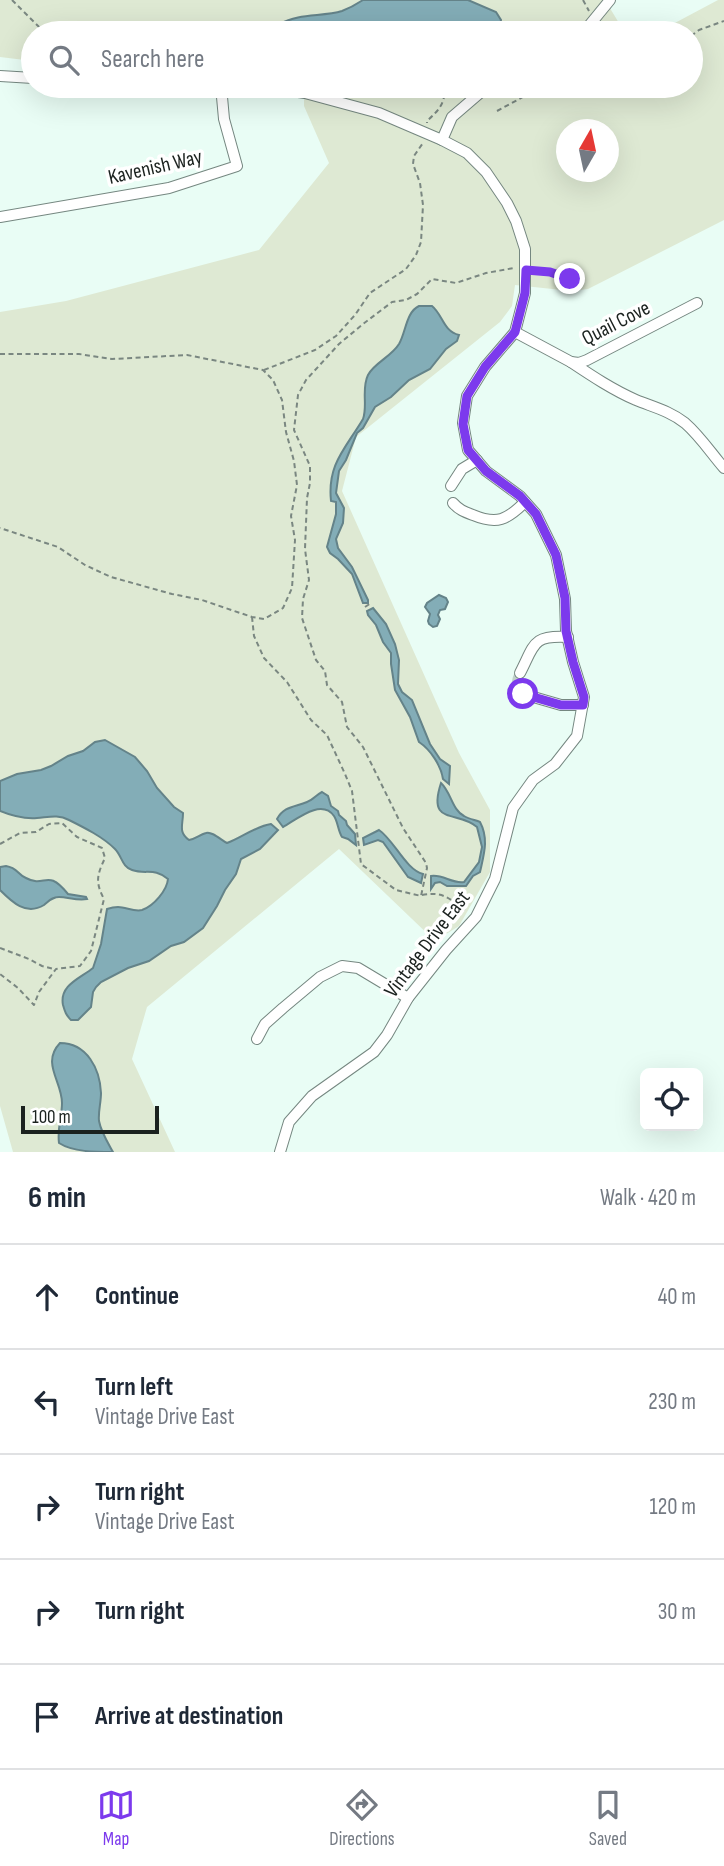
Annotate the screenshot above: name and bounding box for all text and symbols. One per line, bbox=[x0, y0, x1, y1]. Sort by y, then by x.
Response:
search box bbox=[21, 21, 703, 98]
icon: search bbox=[45, 41, 83, 79]
text: Search here bbox=[101, 44, 204, 75]
north arrow bbox=[556, 119, 619, 182]
street label: Kavenish Way bbox=[106, 144, 204, 190]
route end bbox=[554, 263, 585, 294]
street label: Quail Cove bbox=[578, 295, 654, 351]
route start bbox=[507, 678, 538, 709]
street label: Vintage Drive East bbox=[379, 886, 475, 1002]
map controls bbox=[640, 1068, 703, 1131]
button: locate bbox=[640, 1068, 703, 1131]
scale bar bbox=[21, 1103, 159, 1135]
text: 100 m bbox=[32, 1106, 71, 1129]
text: 6 min bbox=[28, 1180, 86, 1216]
text: Walk · 420 m bbox=[600, 1184, 696, 1212]
icon: ahead bbox=[28, 1278, 66, 1316]
text: Continue bbox=[95, 1281, 179, 1312]
text: 40 m bbox=[658, 1283, 696, 1311]
text: Turn left bbox=[95, 1372, 173, 1403]
icon: left bbox=[28, 1383, 66, 1421]
text: 230 m bbox=[648, 1388, 696, 1416]
text: Vintage Drive East bbox=[95, 1403, 234, 1431]
text: Turn right bbox=[95, 1477, 184, 1508]
icon: right bbox=[28, 1488, 66, 1526]
text: 120 m bbox=[650, 1493, 696, 1521]
text: Vintage Drive East bbox=[95, 1508, 234, 1536]
icon: right bbox=[28, 1593, 66, 1631]
text: Turn right bbox=[95, 1596, 184, 1627]
text: 30 m bbox=[658, 1598, 696, 1626]
icon: arrive bbox=[28, 1698, 66, 1736]
text: Arrive at destination bbox=[95, 1701, 283, 1732]
tab: Map bbox=[97, 1786, 135, 1851]
tab: Directions bbox=[329, 1786, 395, 1851]
tab: Saved bbox=[589, 1786, 627, 1851]

